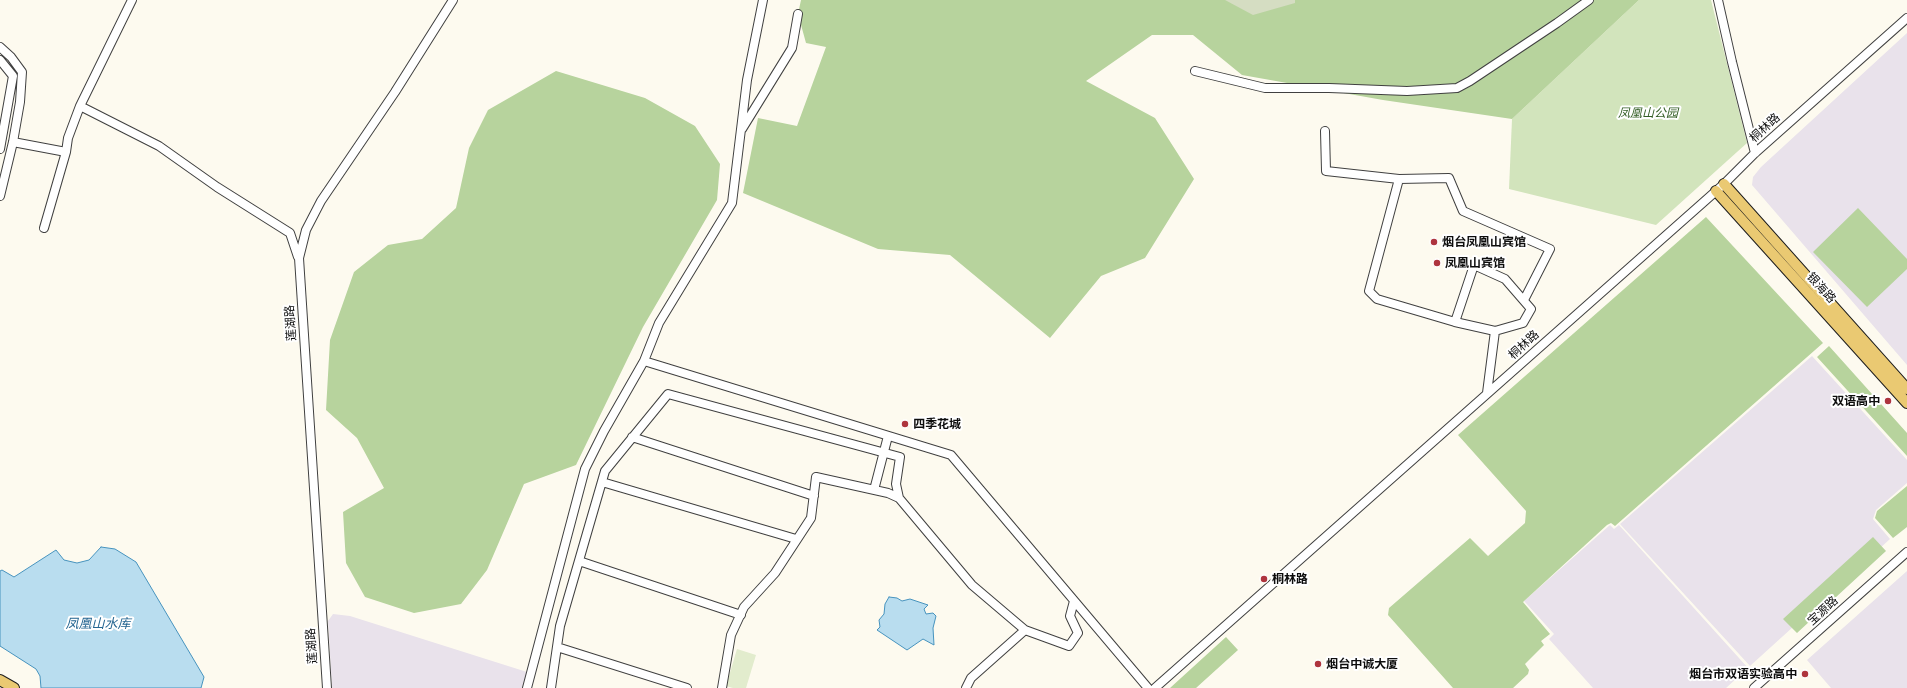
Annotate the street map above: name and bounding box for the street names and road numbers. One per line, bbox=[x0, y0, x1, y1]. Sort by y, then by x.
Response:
street label: 桐林路 bbox=[1747, 111, 1783, 145]
street label: 银海路 bbox=[1804, 270, 1838, 306]
street label: 莲湖路 bbox=[283, 305, 299, 341]
street label: 桐林路 bbox=[1506, 328, 1542, 362]
street label: 宝源路 bbox=[1805, 594, 1841, 628]
street label: 莲湖路 bbox=[304, 628, 320, 664]

